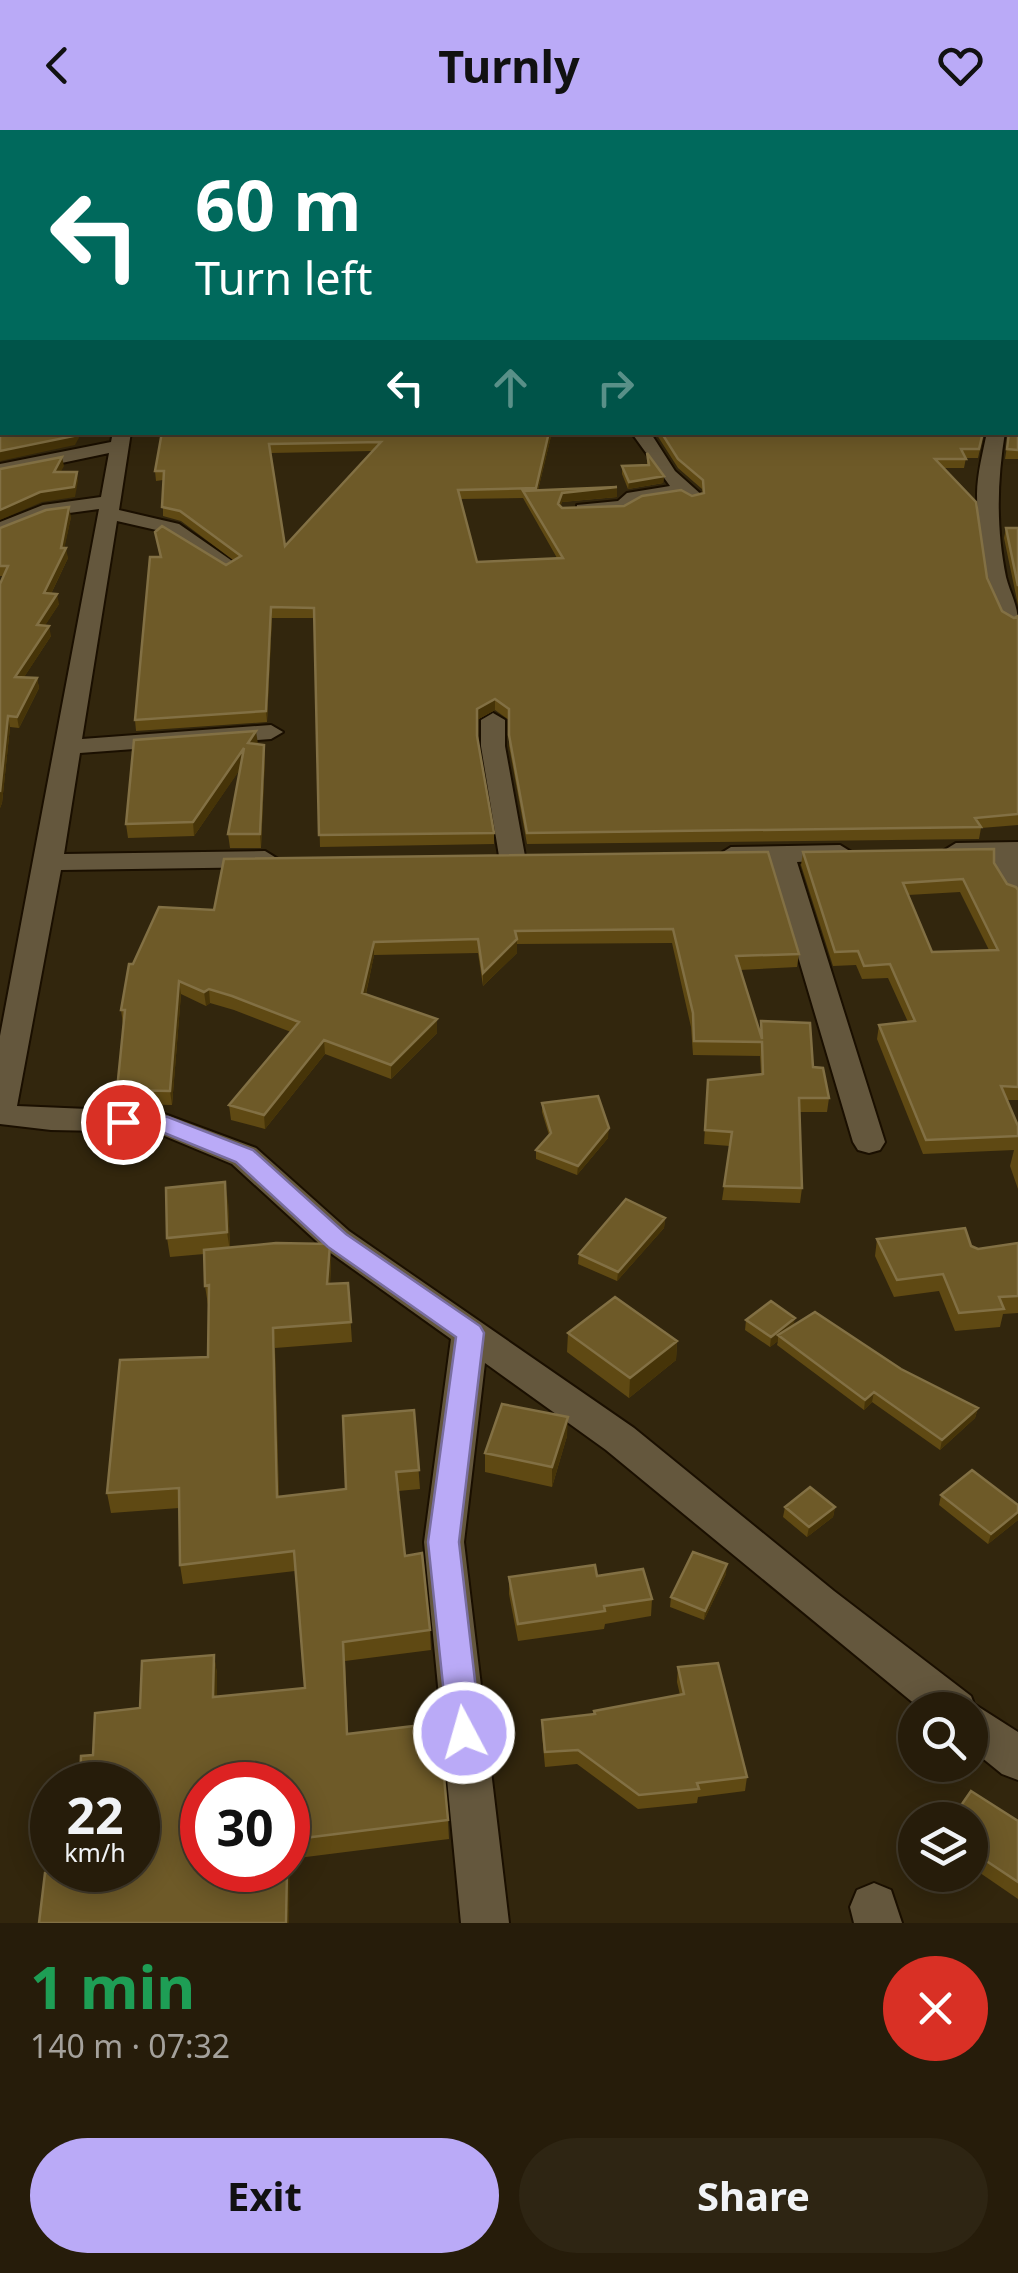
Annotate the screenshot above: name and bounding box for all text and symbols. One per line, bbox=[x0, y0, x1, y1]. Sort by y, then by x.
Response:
text: Turnly bbox=[438, 35, 580, 96]
icon: back bbox=[30, 38, 85, 93]
icon: heart bbox=[933, 38, 988, 93]
text: 60 m bbox=[195, 156, 362, 252]
icon: left bbox=[30, 170, 160, 300]
text: Turn left bbox=[195, 247, 372, 308]
icon: left bbox=[378, 360, 433, 415]
icon: ahead bbox=[483, 360, 538, 415]
icon: right bbox=[588, 360, 643, 415]
pin bbox=[81, 1080, 166, 1165]
icon: arrive bbox=[96, 1095, 151, 1150]
position arrow bbox=[412, 1681, 516, 1785]
map controls bbox=[898, 1692, 988, 1892]
button: search bbox=[898, 1692, 988, 1782]
speed limit sign: 30 bbox=[180, 1762, 310, 1892]
text: 22 bbox=[66, 1781, 124, 1849]
button: layers bbox=[898, 1802, 988, 1892]
text: km/h bbox=[64, 1835, 126, 1869]
text: 1 min bbox=[30, 1945, 195, 2027]
button: close bbox=[883, 1956, 988, 2061]
text: 140 m · 07:32 bbox=[30, 2024, 230, 2067]
button: Exit bbox=[30, 2138, 499, 2253]
button: Share bbox=[519, 2138, 988, 2253]

